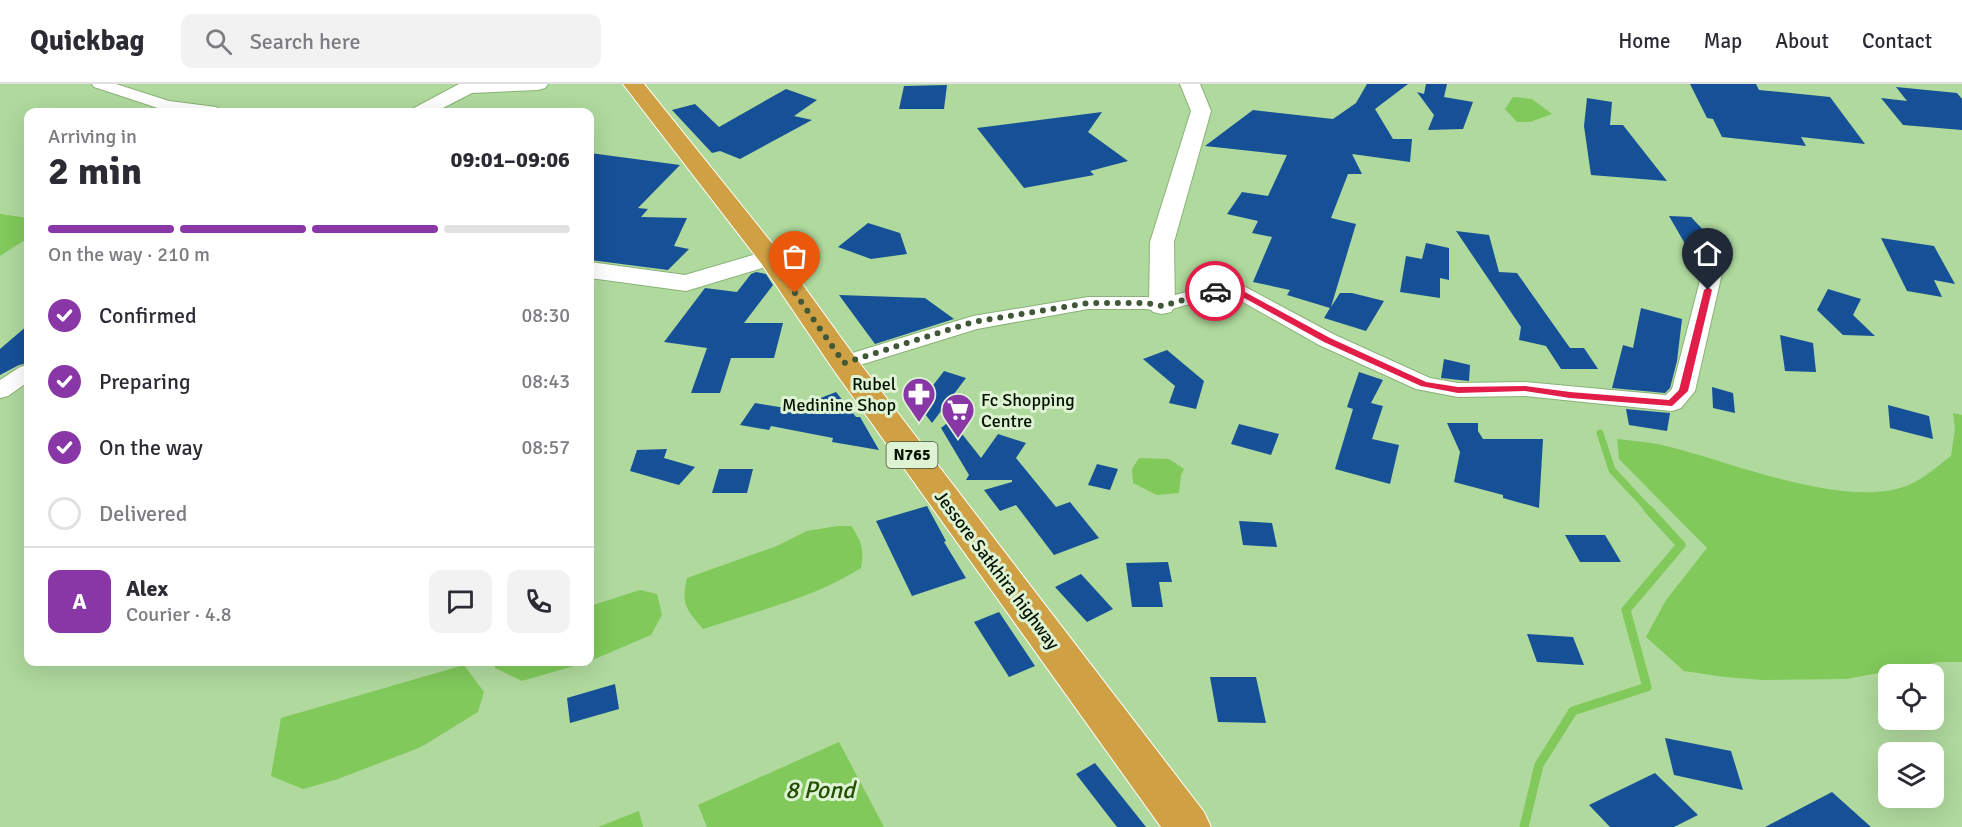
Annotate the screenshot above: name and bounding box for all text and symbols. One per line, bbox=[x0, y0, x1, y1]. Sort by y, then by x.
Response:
search box bbox=[181, 14, 601, 68]
text: Quickbag bbox=[30, 24, 145, 58]
icon: search bbox=[202, 25, 235, 58]
text: Search here bbox=[250, 28, 361, 55]
text: Home bbox=[1618, 28, 1671, 54]
text: Map bbox=[1704, 28, 1742, 54]
text: About bbox=[1775, 28, 1829, 54]
text: Contact bbox=[1862, 28, 1932, 54]
text: Arriving in bbox=[48, 124, 137, 149]
text: 09:01–09:06 bbox=[451, 146, 570, 173]
text: 2 min bbox=[48, 147, 142, 195]
pin bbox=[1682, 228, 1733, 290]
pin bbox=[769, 231, 820, 293]
icon: home bbox=[1691, 237, 1724, 270]
icon: bag bbox=[778, 240, 811, 273]
text: On the way · 210 m bbox=[48, 242, 210, 267]
courier bbox=[1185, 261, 1245, 321]
icon: car bbox=[1199, 275, 1232, 308]
icon: check bbox=[48, 299, 81, 332]
text: Confirmed bbox=[99, 302, 197, 329]
text: 08:30 bbox=[521, 303, 570, 328]
icon: check bbox=[48, 365, 81, 398]
text: Preparing bbox=[99, 368, 191, 395]
text: 08:43 bbox=[521, 369, 570, 394]
place label: Rubel Medinine Shop bbox=[782, 373, 896, 416]
pharmacy icon: Rubel Medinine Shop bbox=[901, 376, 937, 423]
place label: Fc Shopping Centre bbox=[981, 389, 1075, 432]
supermarket icon: Fc Shopping Centre bbox=[940, 392, 976, 439]
icon: check bbox=[48, 431, 81, 464]
text: On the way bbox=[99, 434, 203, 461]
text: 08:57 bbox=[521, 435, 570, 460]
road number: N765 bbox=[886, 442, 938, 468]
street label: Jessore Satkhira highway bbox=[930, 486, 1064, 654]
text: Delivered bbox=[99, 500, 187, 527]
button: chat bbox=[429, 570, 492, 633]
button: phone bbox=[507, 570, 570, 633]
text: Alex bbox=[126, 575, 168, 602]
text: A bbox=[72, 588, 87, 615]
text: Courier · 4.8 bbox=[126, 602, 232, 627]
map controls bbox=[1878, 664, 1944, 808]
button: locate bbox=[1878, 664, 1944, 730]
button: layers bbox=[1878, 742, 1944, 808]
water label: 8 Pond bbox=[785, 775, 858, 805]

